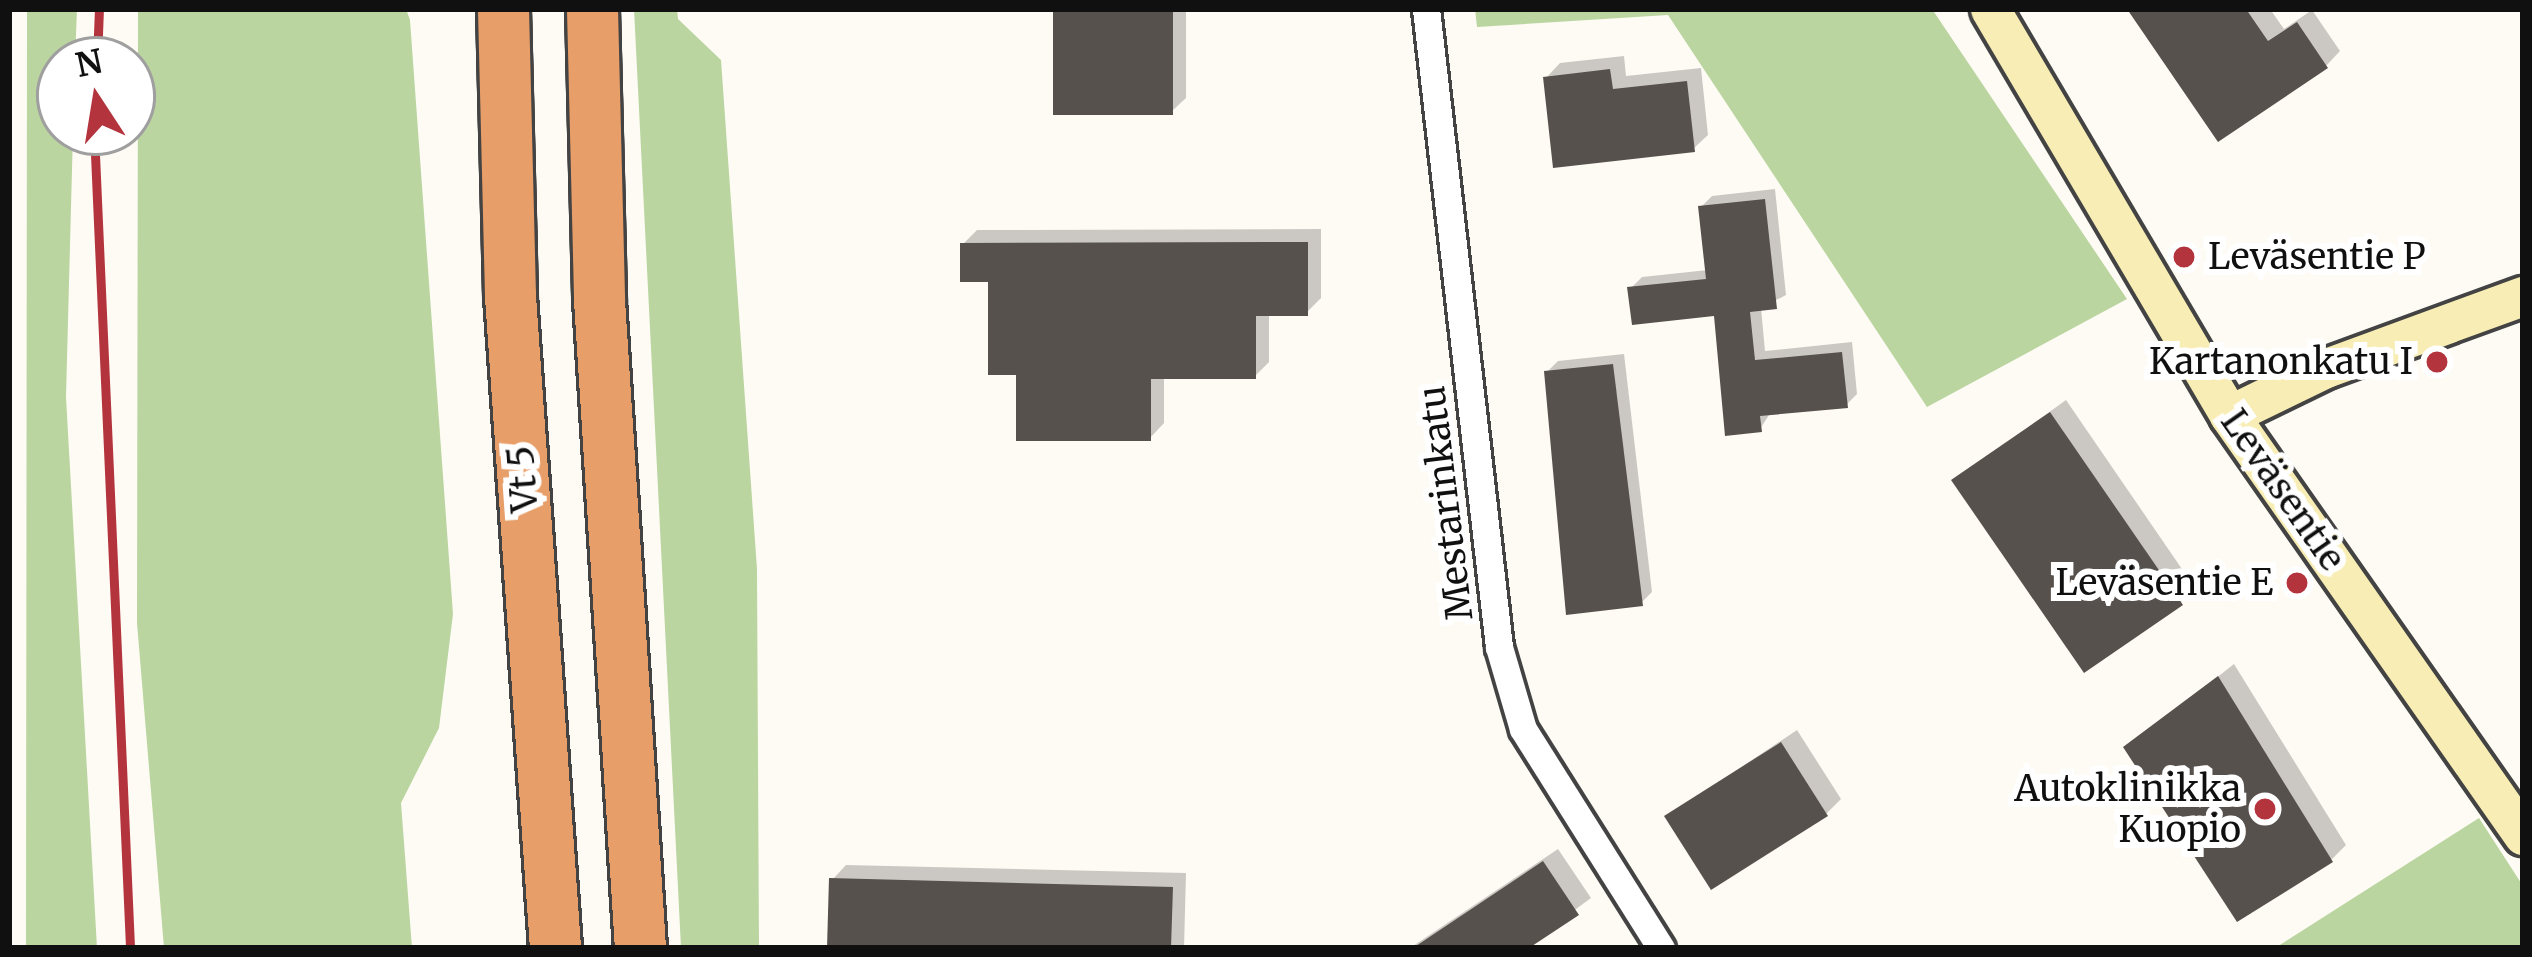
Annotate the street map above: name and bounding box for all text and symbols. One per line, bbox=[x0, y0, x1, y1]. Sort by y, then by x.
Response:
north arrow bbox=[36, 36, 156, 156]
text: N bbox=[72, 40, 106, 86]
place label: Leväsentie P bbox=[2208, 235, 2426, 279]
marker: Leväsentie P bbox=[2171, 244, 2197, 270]
place label: Kartanonkatu I bbox=[2149, 340, 2413, 384]
marker: Kartanonkatu I bbox=[2424, 349, 2450, 375]
street label: Mestarinkatu bbox=[1410, 383, 1482, 623]
street label: Leväsentie bbox=[2212, 401, 2354, 579]
street label: Vt 5 bbox=[499, 444, 547, 514]
place label: Leväsentie E bbox=[2056, 561, 2273, 605]
marker: Leväsentie E bbox=[2284, 570, 2310, 596]
place label: Autoklinikka Kuopio bbox=[2014, 766, 2241, 851]
marker: Autoklinikka Kuopio bbox=[2252, 796, 2278, 822]

